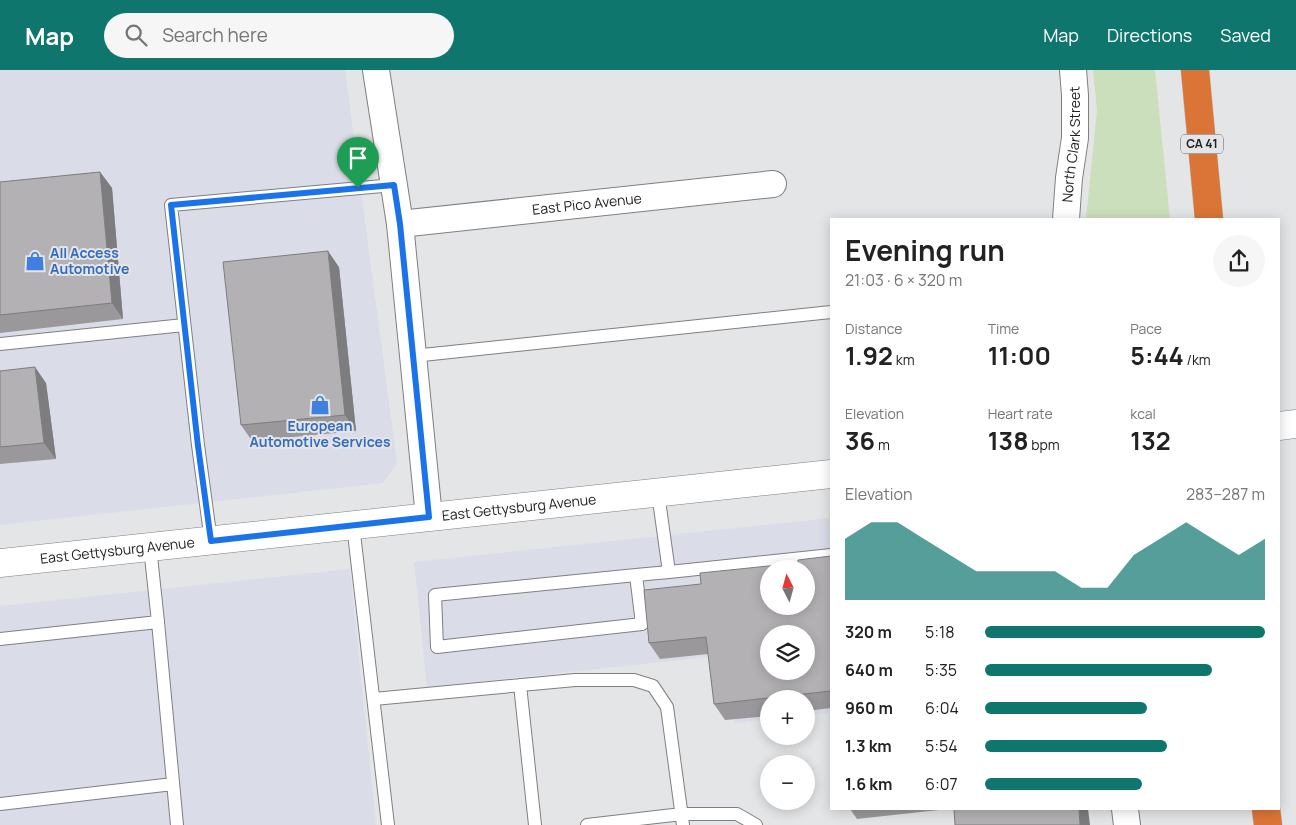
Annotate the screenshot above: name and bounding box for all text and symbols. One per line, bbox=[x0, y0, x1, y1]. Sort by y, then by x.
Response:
search box bbox=[104, 13, 454, 58]
text: Map bbox=[25, 19, 74, 52]
icon: search bbox=[122, 21, 150, 49]
text: Search here bbox=[162, 22, 268, 48]
text: Map bbox=[1043, 23, 1079, 47]
text: Directions bbox=[1107, 23, 1192, 47]
text: Saved bbox=[1220, 23, 1271, 47]
street label: North Clark Street bbox=[1057, 85, 1084, 203]
road number: CA 41 bbox=[1181, 134, 1223, 154]
pin bbox=[337, 137, 379, 188]
icon: arrive bbox=[344, 144, 372, 172]
street label: East Pico Avenue bbox=[531, 188, 643, 219]
text: Evening run bbox=[845, 231, 1005, 269]
button: share bbox=[1213, 235, 1265, 287]
place label: All Access Automotive bbox=[50, 243, 129, 278]
shop icon: All Access Automotive bbox=[24, 250, 46, 272]
text: 21:03 · 6 × 320 m bbox=[845, 269, 962, 291]
text: Distance bbox=[845, 319, 902, 338]
text: Time bbox=[988, 319, 1019, 338]
text: Pace bbox=[1130, 319, 1162, 338]
text: 1.92 bbox=[845, 338, 893, 373]
text: 11:00 bbox=[988, 338, 1051, 373]
text: 5:44 bbox=[1130, 338, 1184, 373]
text: km bbox=[893, 350, 915, 369]
text: /km bbox=[1184, 350, 1211, 369]
shop icon: European Automotive Services bbox=[309, 394, 331, 416]
text: Elevation bbox=[845, 404, 904, 423]
text: Heart rate bbox=[988, 404, 1053, 423]
text: kcal bbox=[1130, 404, 1156, 423]
place label: European Automotive Services bbox=[249, 416, 391, 451]
text: 36 bbox=[845, 423, 875, 458]
text: 138 bbox=[988, 423, 1028, 458]
text: 132 bbox=[1130, 423, 1171, 458]
text: m bbox=[875, 435, 890, 454]
text: bpm bbox=[1028, 435, 1060, 454]
text: Elevation bbox=[845, 483, 913, 505]
text: 283–287 m bbox=[1186, 483, 1265, 505]
street label: East Gettysburg Avenue bbox=[441, 489, 597, 525]
street label: East Gettysburg Avenue bbox=[39, 532, 195, 568]
north arrow bbox=[760, 560, 815, 615]
map controls bbox=[760, 560, 815, 810]
text: 320 m bbox=[845, 621, 892, 643]
text: 5:18 bbox=[925, 621, 955, 643]
button: layers bbox=[760, 625, 815, 680]
text: 640 m bbox=[845, 659, 893, 681]
text: 5:35 bbox=[925, 659, 957, 681]
button: + bbox=[760, 690, 815, 745]
text: 960 m bbox=[845, 697, 893, 719]
text: 6:04 bbox=[925, 697, 959, 719]
text: 1.3 km bbox=[845, 735, 892, 757]
text: 5:54 bbox=[925, 735, 958, 757]
button: − bbox=[760, 755, 815, 810]
text: 1.6 km bbox=[845, 773, 892, 795]
text: 6:07 bbox=[925, 773, 958, 795]

